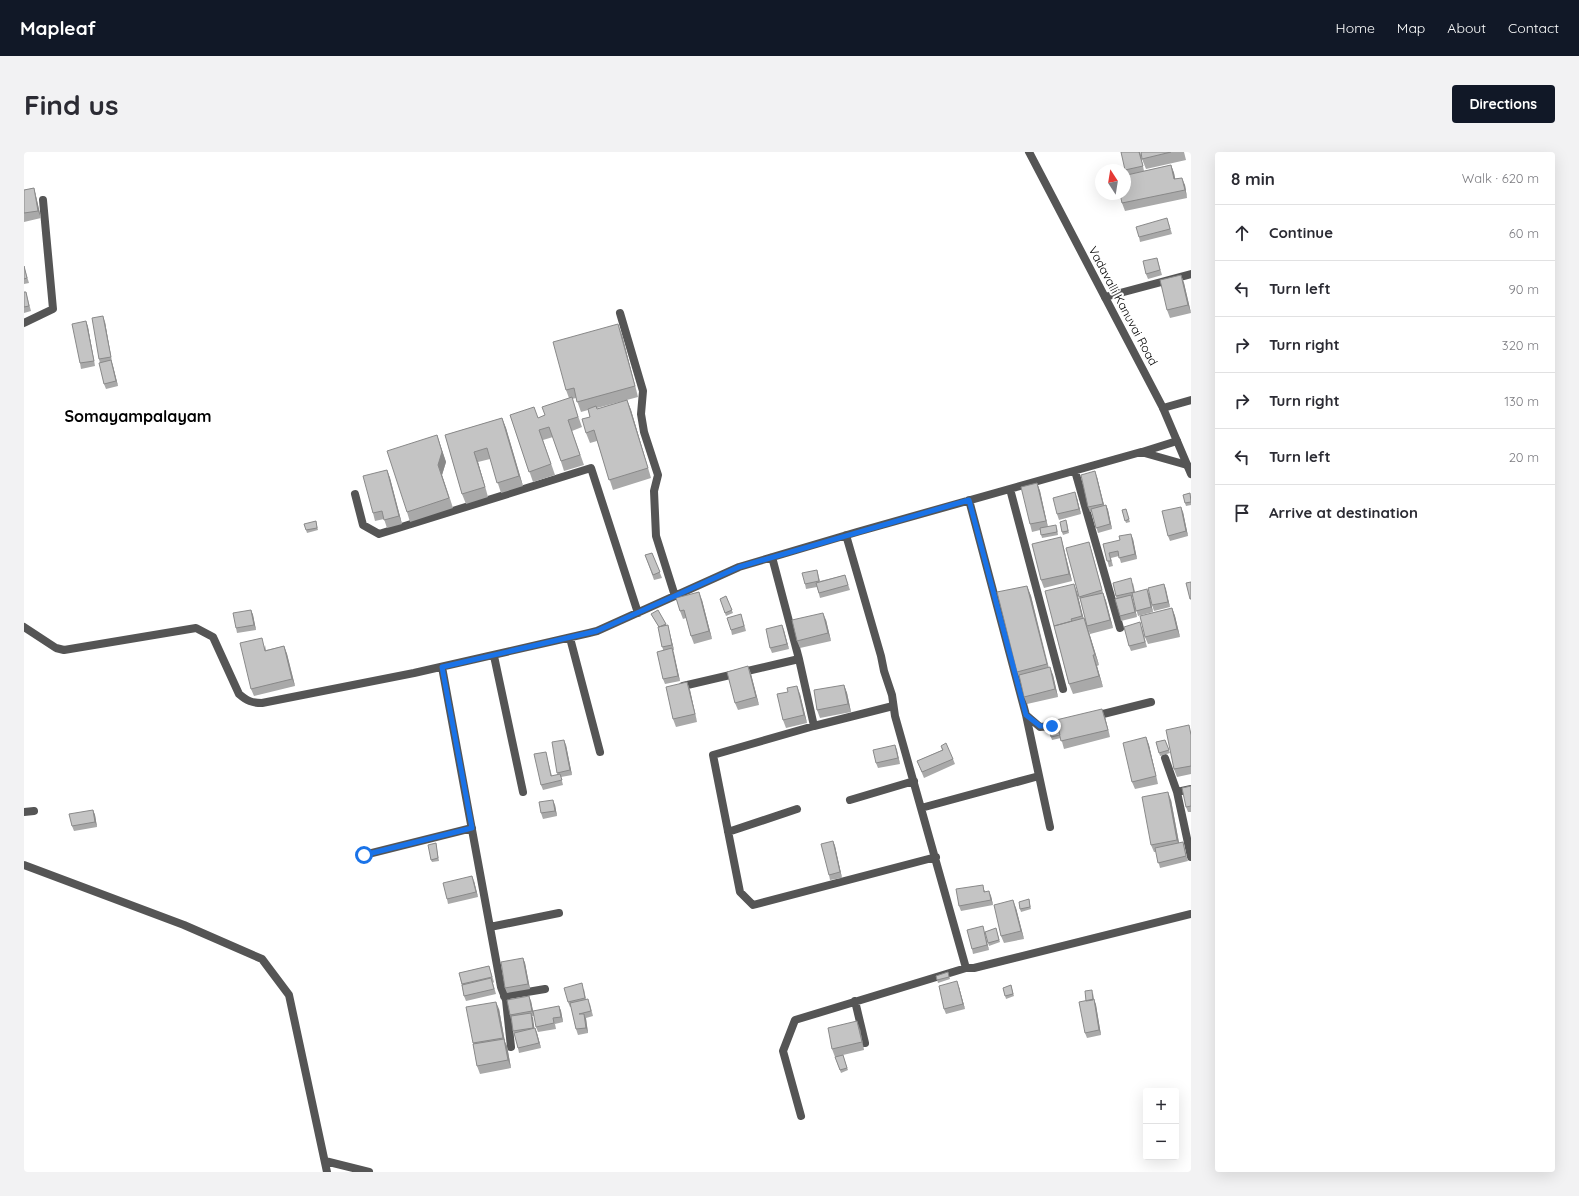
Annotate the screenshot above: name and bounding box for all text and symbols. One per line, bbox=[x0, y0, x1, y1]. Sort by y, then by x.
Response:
text: Mapleaf bbox=[20, 16, 96, 40]
text: Home bbox=[1336, 19, 1375, 37]
text: Map bbox=[1397, 19, 1425, 37]
text: About bbox=[1447, 19, 1486, 37]
text: Contact bbox=[1508, 19, 1559, 37]
button: Directions bbox=[1452, 85, 1555, 123]
text: Find us bbox=[24, 87, 118, 122]
north arrow bbox=[1095, 164, 1131, 200]
text: 8 min bbox=[1231, 168, 1275, 189]
text: Walk · 620 m bbox=[1462, 170, 1539, 186]
icon: ahead bbox=[1231, 222, 1253, 244]
text: Continue bbox=[1269, 223, 1333, 242]
text: 60 m bbox=[1509, 225, 1539, 241]
street label: Vadavalli Kanuvai Road bbox=[1086, 244, 1161, 368]
icon: left bbox=[1231, 278, 1253, 300]
text: Turn left bbox=[1269, 279, 1331, 298]
text: 90 m bbox=[1509, 281, 1539, 297]
icon: right bbox=[1231, 334, 1253, 356]
text: Turn right bbox=[1269, 335, 1340, 354]
text: 320 m bbox=[1502, 337, 1539, 353]
icon: right bbox=[1231, 390, 1253, 412]
text: Turn right bbox=[1269, 391, 1340, 410]
text: 130 m bbox=[1504, 393, 1539, 409]
district label: Somayampalayam bbox=[64, 406, 212, 426]
icon: left bbox=[1231, 446, 1253, 468]
text: Turn left bbox=[1269, 447, 1331, 466]
text: 20 m bbox=[1509, 449, 1539, 465]
icon: arrive bbox=[1231, 502, 1253, 524]
text: Arrive at destination bbox=[1269, 503, 1418, 522]
route end bbox=[1043, 717, 1061, 735]
route start bbox=[355, 846, 373, 864]
map controls bbox=[1143, 1088, 1179, 1160]
button: + bbox=[1143, 1088, 1179, 1124]
button: − bbox=[1143, 1124, 1179, 1160]

